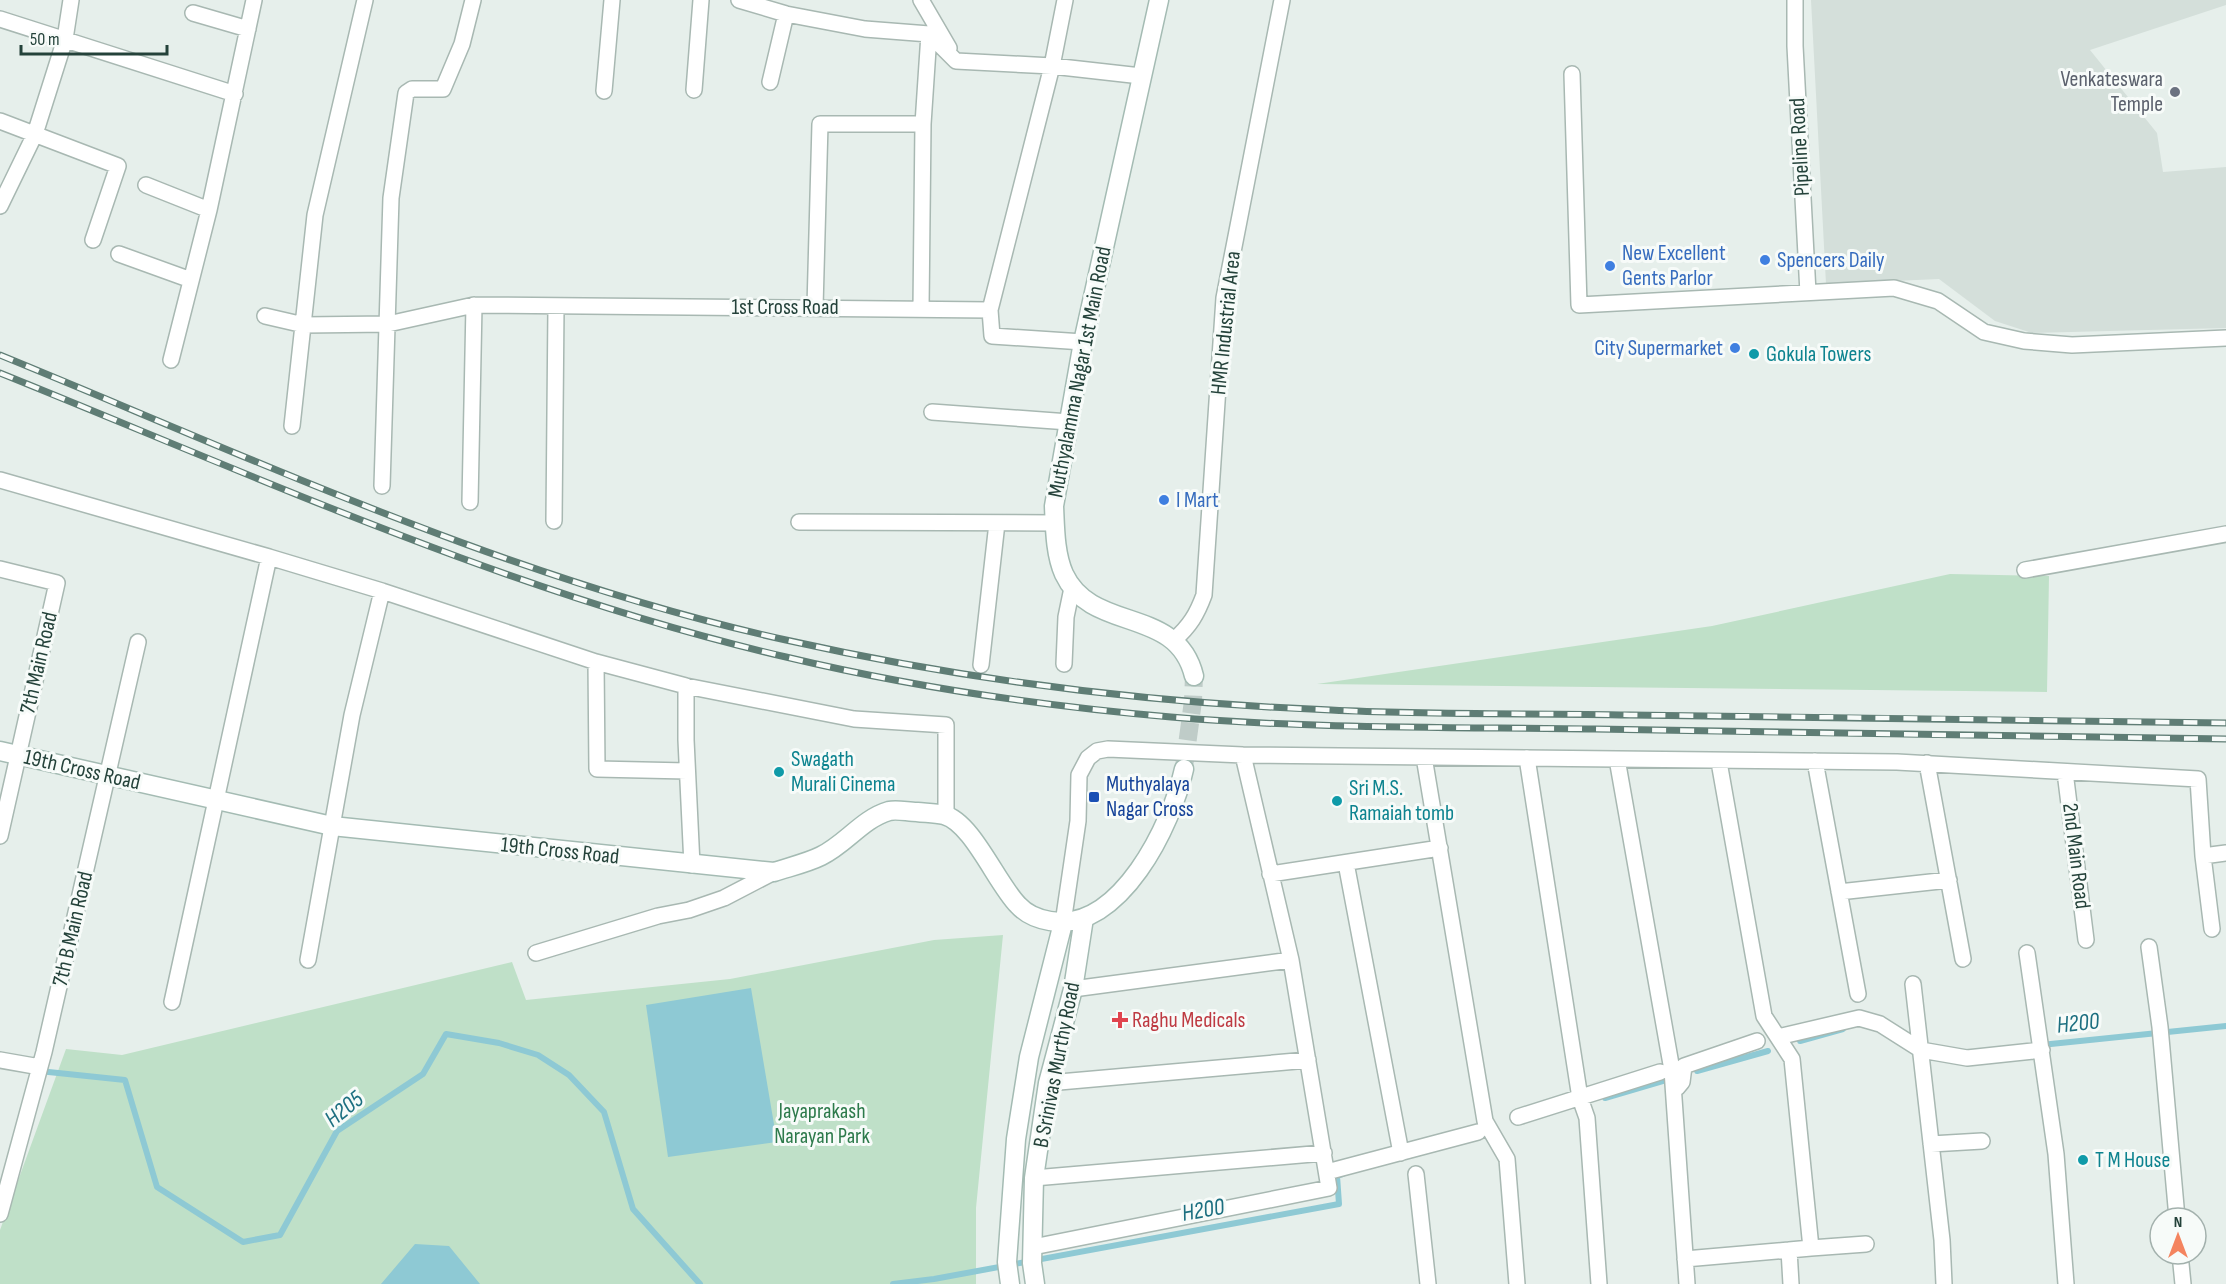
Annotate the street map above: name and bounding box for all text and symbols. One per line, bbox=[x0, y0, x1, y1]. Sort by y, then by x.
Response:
scale bar bbox=[21, 18, 166, 56]
text: 50 m bbox=[30, 29, 60, 50]
place label: Venkateswara Temple bbox=[2060, 66, 2163, 118]
marker: Venkateswara Temple bbox=[2168, 85, 2182, 99]
street label: Pipeline Road bbox=[1784, 97, 1816, 197]
place label: New Excellent Gents Parlor bbox=[1622, 240, 1726, 292]
street label: Muthyalamma Nagar 1st Main Road bbox=[1042, 244, 1118, 500]
place label: Spencers Daily bbox=[1777, 247, 1885, 274]
street label: HMR Industrial Area bbox=[1205, 250, 1247, 396]
marker: Spencers Daily bbox=[1758, 253, 1772, 267]
marker: New Excellent Gents Parlor bbox=[1603, 259, 1617, 273]
street label: 1st Cross Road bbox=[731, 294, 839, 321]
place label: City Supermarket bbox=[1594, 335, 1723, 362]
marker: City Supermarket bbox=[1728, 341, 1742, 355]
place label: Gokula Towers bbox=[1766, 341, 1871, 368]
marker: Gokula Towers bbox=[1747, 347, 1761, 361]
place label: I Mart bbox=[1176, 487, 1219, 514]
marker: I Mart bbox=[1157, 493, 1171, 507]
street label: 7th Main Road bbox=[14, 609, 64, 717]
street label: 19th Cross Road bbox=[21, 744, 143, 796]
place label: Swagath Murali Cinema bbox=[791, 746, 895, 798]
marker: Swagath Murali Cinema bbox=[772, 765, 786, 779]
place label: Muthyalaya Nagar Cross bbox=[1106, 771, 1194, 823]
place label: Sri M.S. Ramaiah tomb bbox=[1349, 775, 1454, 827]
marker: Muthyalaya Nagar Cross bbox=[1087, 790, 1101, 804]
marker: Sri M.S. Ramaiah tomb bbox=[1330, 794, 1344, 808]
street label: 2nd Main Road bbox=[2056, 802, 2096, 910]
street label: 19th Cross Road bbox=[500, 831, 620, 871]
street label: 7th B Main Road bbox=[47, 869, 99, 989]
street label: B Srinivas Murthy Road bbox=[1028, 980, 1086, 1150]
water label: H200 bbox=[2055, 1006, 2101, 1040]
place label: Raghu Medicals bbox=[1132, 1007, 1245, 1034]
marker: Raghu Medicals bbox=[1113, 1013, 1127, 1027]
water label: H205 bbox=[319, 1084, 370, 1133]
park label: Jayaprakash Narayan Park bbox=[774, 1098, 870, 1150]
place label: T M House bbox=[2095, 1147, 2170, 1174]
marker: T M House bbox=[2076, 1153, 2090, 1167]
water label: H200 bbox=[1179, 1192, 1227, 1228]
north arrow bbox=[2148, 1206, 2208, 1266]
text: N bbox=[2174, 1213, 2182, 1232]

